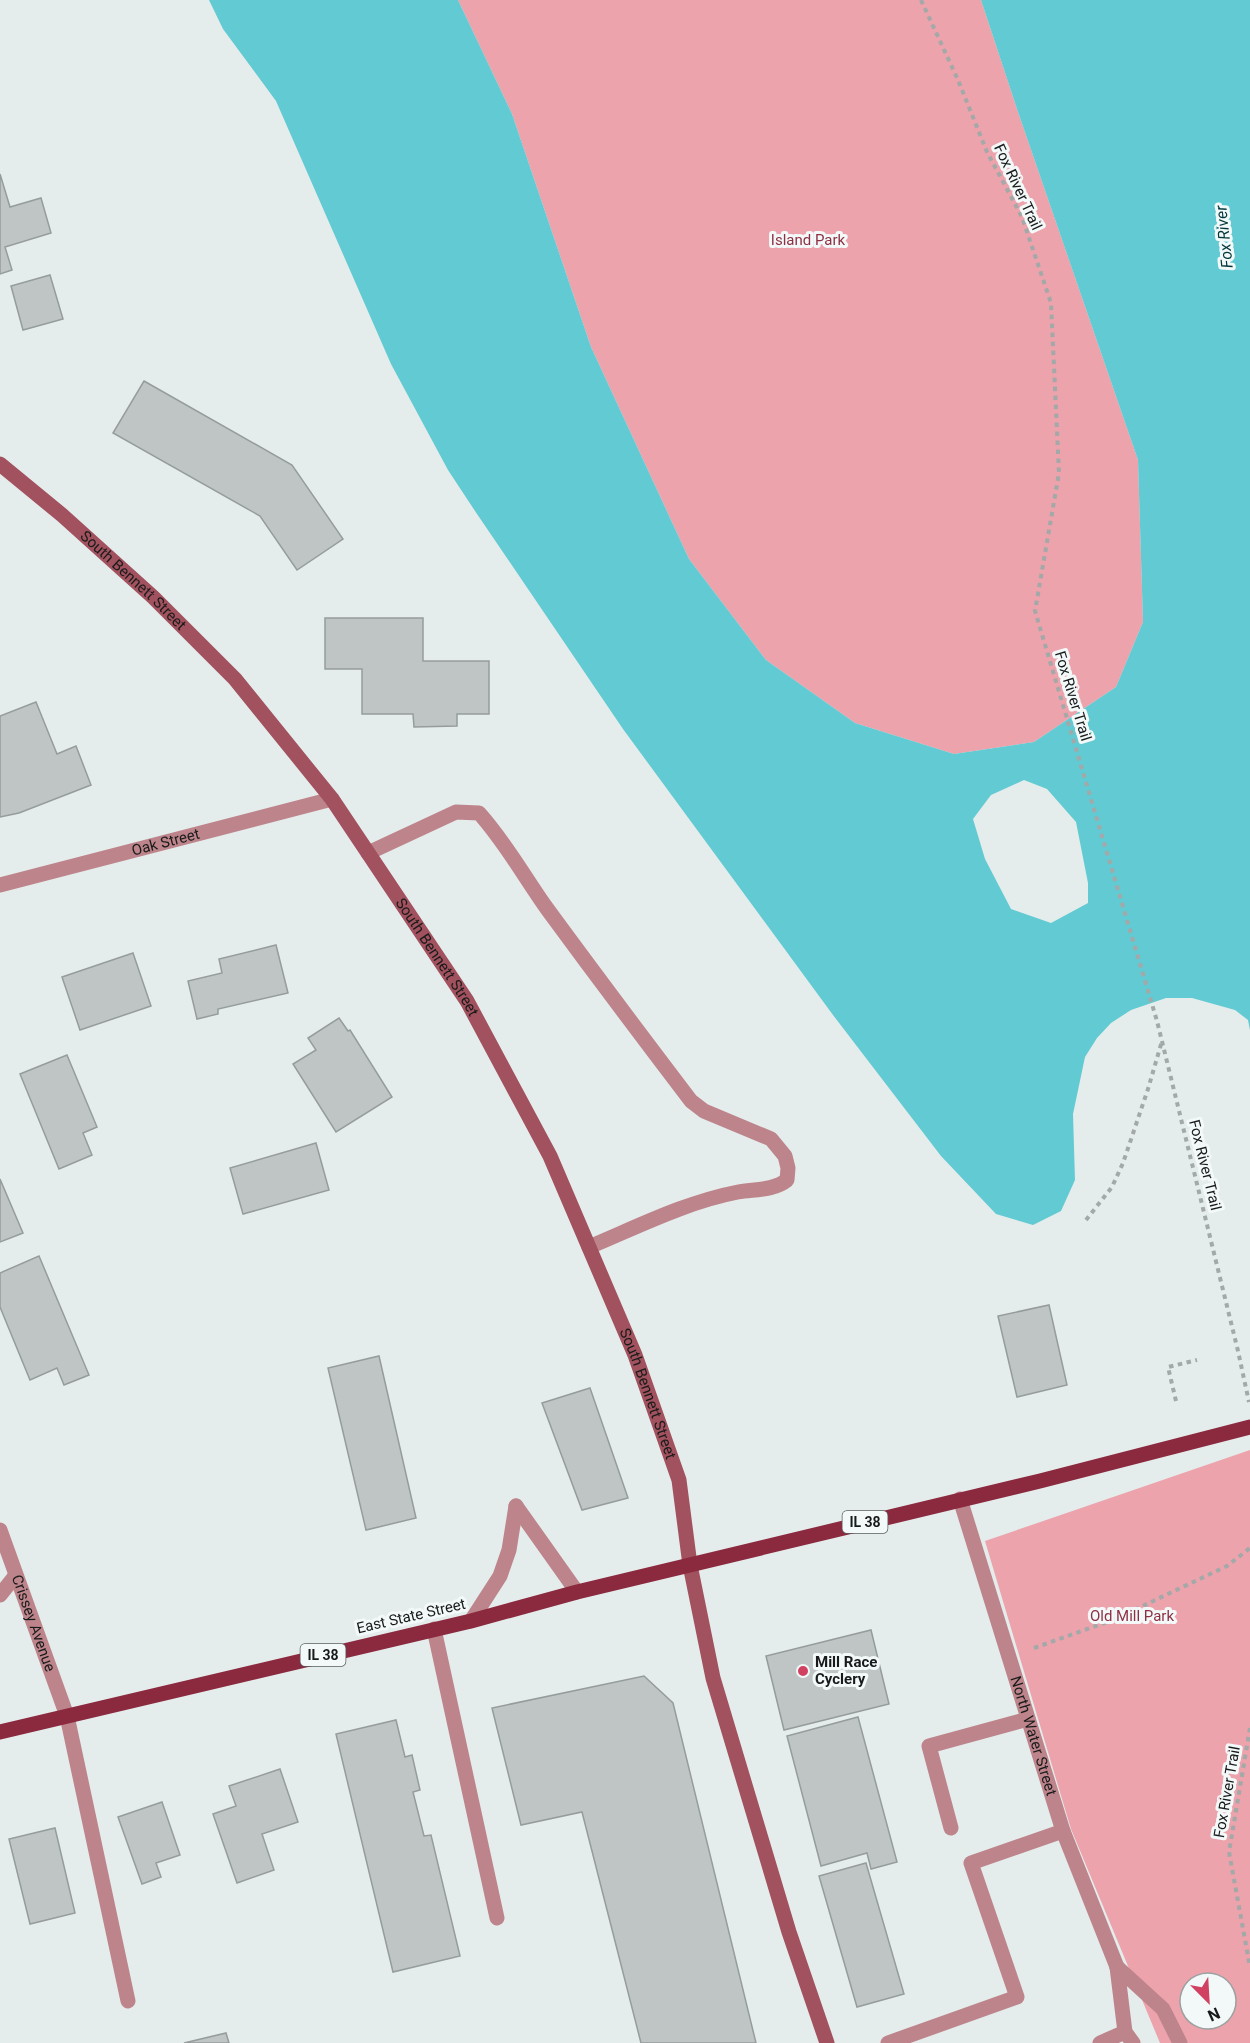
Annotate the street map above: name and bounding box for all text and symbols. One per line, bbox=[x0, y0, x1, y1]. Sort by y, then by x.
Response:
street label: Fox River Trail bbox=[990, 141, 1046, 233]
water label: Fox River bbox=[1211, 204, 1237, 269]
park label: Island Park bbox=[771, 231, 846, 249]
street label: South Bennett Street bbox=[77, 527, 190, 634]
street label: Fox River Trail bbox=[1051, 649, 1095, 743]
street label: Oak Street bbox=[130, 825, 202, 860]
street label: South Bennett Street bbox=[392, 895, 482, 1019]
street label: Fox River Trail bbox=[1185, 1118, 1225, 1212]
street label: South Bennett Street bbox=[616, 1326, 680, 1462]
road number: IL 38 bbox=[842, 1511, 888, 1533]
street label: Crissey Avenue bbox=[8, 1572, 59, 1674]
street label: East State Street bbox=[355, 1595, 467, 1637]
park label: Old Mill Park bbox=[1090, 1607, 1174, 1625]
road number: IL 38 bbox=[300, 1644, 346, 1666]
place label: Mill Race Cyclery bbox=[815, 1653, 877, 1688]
marker: Mill Race Cyclery bbox=[796, 1664, 810, 1678]
street label: North Water Street bbox=[1006, 1674, 1061, 1798]
street label: Fox River Trail bbox=[1210, 1745, 1244, 1839]
north arrow bbox=[1178, 1971, 1238, 2031]
text: N bbox=[1205, 2003, 1223, 2025]

